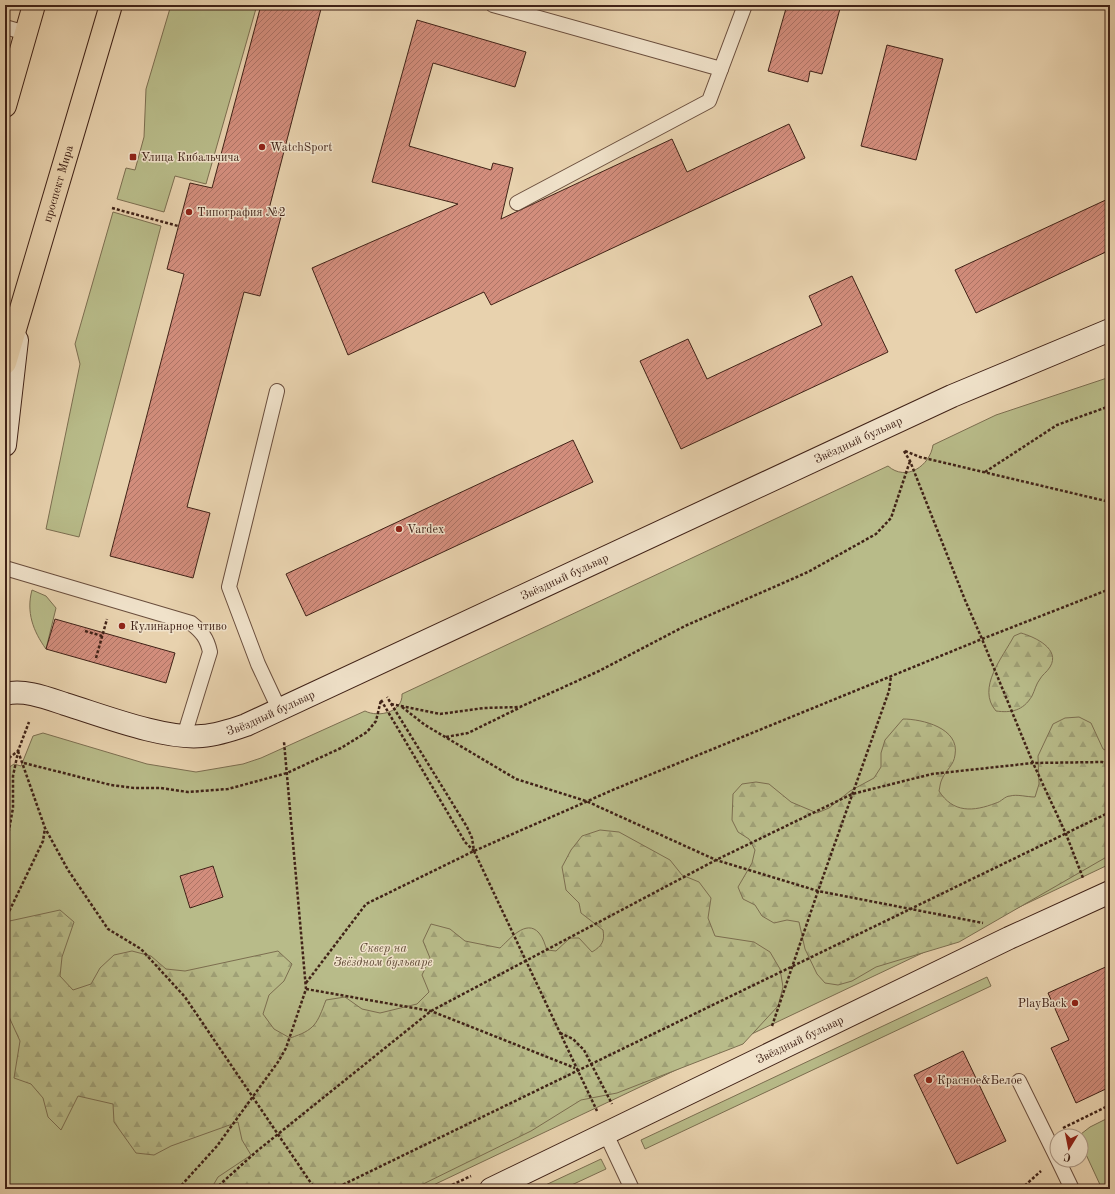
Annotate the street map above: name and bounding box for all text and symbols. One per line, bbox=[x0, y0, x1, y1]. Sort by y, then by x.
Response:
marker: WatchSport bbox=[257, 142, 267, 152]
place label: WatchSport bbox=[270, 142, 332, 154]
street label: проспект Мира bbox=[42, 144, 76, 224]
marker: Улица Кибальчича bbox=[128, 152, 138, 162]
place label: Улица Кибальчича bbox=[141, 152, 239, 164]
marker: Типография №2 bbox=[184, 207, 194, 217]
place label: Типография №2 bbox=[197, 207, 286, 219]
street label: Звёздный бульвар bbox=[813, 415, 904, 466]
marker: Vardex bbox=[394, 524, 404, 534]
place label: Vardex bbox=[407, 524, 444, 536]
street label: Звёздный бульвар bbox=[519, 552, 611, 603]
marker: Кулинарное чтиво bbox=[117, 621, 127, 631]
place label: Кулинарное чтиво bbox=[130, 621, 227, 633]
street label: Звёздный бульвар bbox=[225, 689, 317, 738]
park label: Сквер на Звёздном бульваре bbox=[334, 943, 432, 969]
place label: PlayBack bbox=[1018, 998, 1067, 1010]
marker: PlayBack bbox=[1070, 998, 1080, 1008]
street label: Звёздный бульвар bbox=[755, 1014, 846, 1067]
marker: Красное&Белое bbox=[924, 1075, 934, 1085]
place label: Красное&Белое bbox=[937, 1075, 1023, 1087]
north arrow bbox=[1049, 1128, 1089, 1168]
text: С bbox=[1063, 1150, 1072, 1162]

